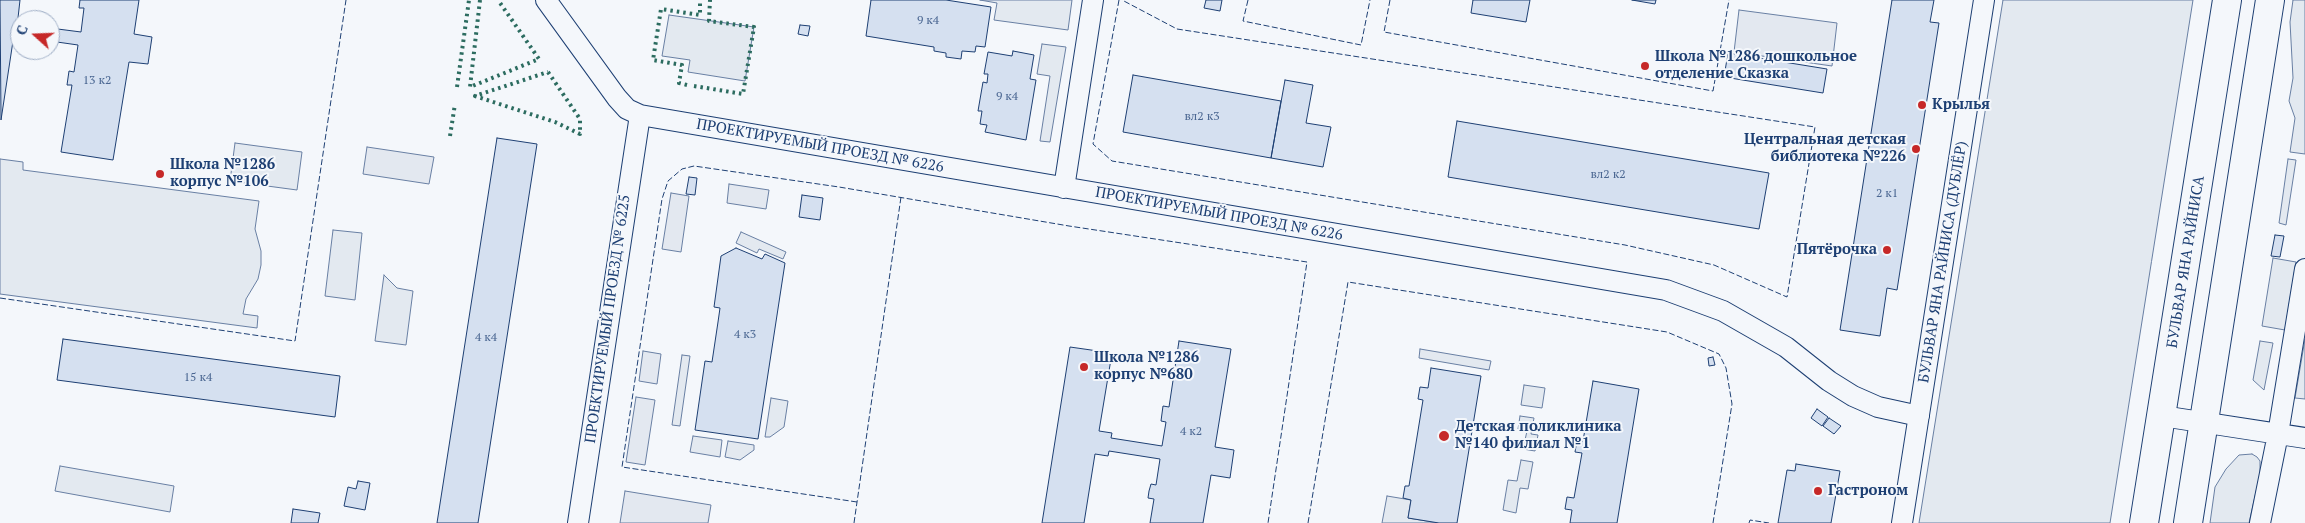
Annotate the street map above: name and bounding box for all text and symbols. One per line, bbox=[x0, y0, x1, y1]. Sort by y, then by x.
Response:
north arrow bbox=[10, 10, 60, 60]
house number: 9 к4 bbox=[917, 14, 939, 28]
text: С bbox=[11, 23, 32, 38]
place label: Школа №1286 дошкольное отделение Сказка bbox=[1655, 48, 1857, 83]
marker: Школа №1286 дошкольное отделение Сказка bbox=[1639, 60, 1651, 72]
house number: 13 к2 bbox=[83, 74, 111, 88]
house number: 9 к4 bbox=[996, 90, 1018, 104]
place label: Крылья bbox=[1932, 96, 1990, 114]
marker: Крылья bbox=[1916, 99, 1928, 111]
house number: вл2 к3 bbox=[1184, 110, 1220, 124]
street label: ПРОЕКТИРУЕМЫЙ ПРОЕЗД № 6226 bbox=[695, 115, 945, 177]
place label: Центральная детская библиотека №226 bbox=[1744, 131, 1906, 166]
street label: БУЛЬВАР ЯНА РАЙНИСА (ДУБЛЁР) bbox=[1915, 140, 1971, 384]
marker: Центральная детская библиотека №226 bbox=[1910, 143, 1922, 155]
place label: Школа №1286 корпус №106 bbox=[170, 156, 275, 191]
marker: Школа №1286 корпус №106 bbox=[154, 168, 166, 180]
house number: вл2 к2 bbox=[1590, 168, 1626, 182]
street label: БУЛЬВАР ЯНА РАЙНИСА bbox=[2163, 175, 2209, 349]
street label: ПРОЕКТИРУЕМЫЙ ПРОЕЗД № 6226 bbox=[1094, 183, 1344, 245]
house number: 2 к1 bbox=[1876, 187, 1898, 201]
street label: ПРОЕКТИРУЕМЫЙ ПРОЕЗД № 6225 bbox=[582, 193, 634, 445]
place label: Пятёрочка bbox=[1797, 241, 1877, 259]
marker: Пятёрочка bbox=[1881, 244, 1893, 256]
house number: 4 к3 bbox=[734, 328, 756, 342]
house number: 4 к4 bbox=[475, 331, 497, 345]
place label: Школа №1286 корпус №680 bbox=[1094, 349, 1199, 384]
marker: Школа №1286 корпус №680 bbox=[1078, 361, 1090, 373]
house number: 15 к4 bbox=[184, 371, 212, 385]
place label: Детская поликлиника №140 филиал №1 bbox=[1455, 418, 1622, 453]
house number: 4 к2 bbox=[1180, 425, 1202, 439]
marker: Детская поликлиника №140 филиал №1 bbox=[1437, 429, 1451, 443]
place label: Гастроном bbox=[1828, 482, 1908, 500]
marker: Гастроном bbox=[1812, 485, 1824, 497]

